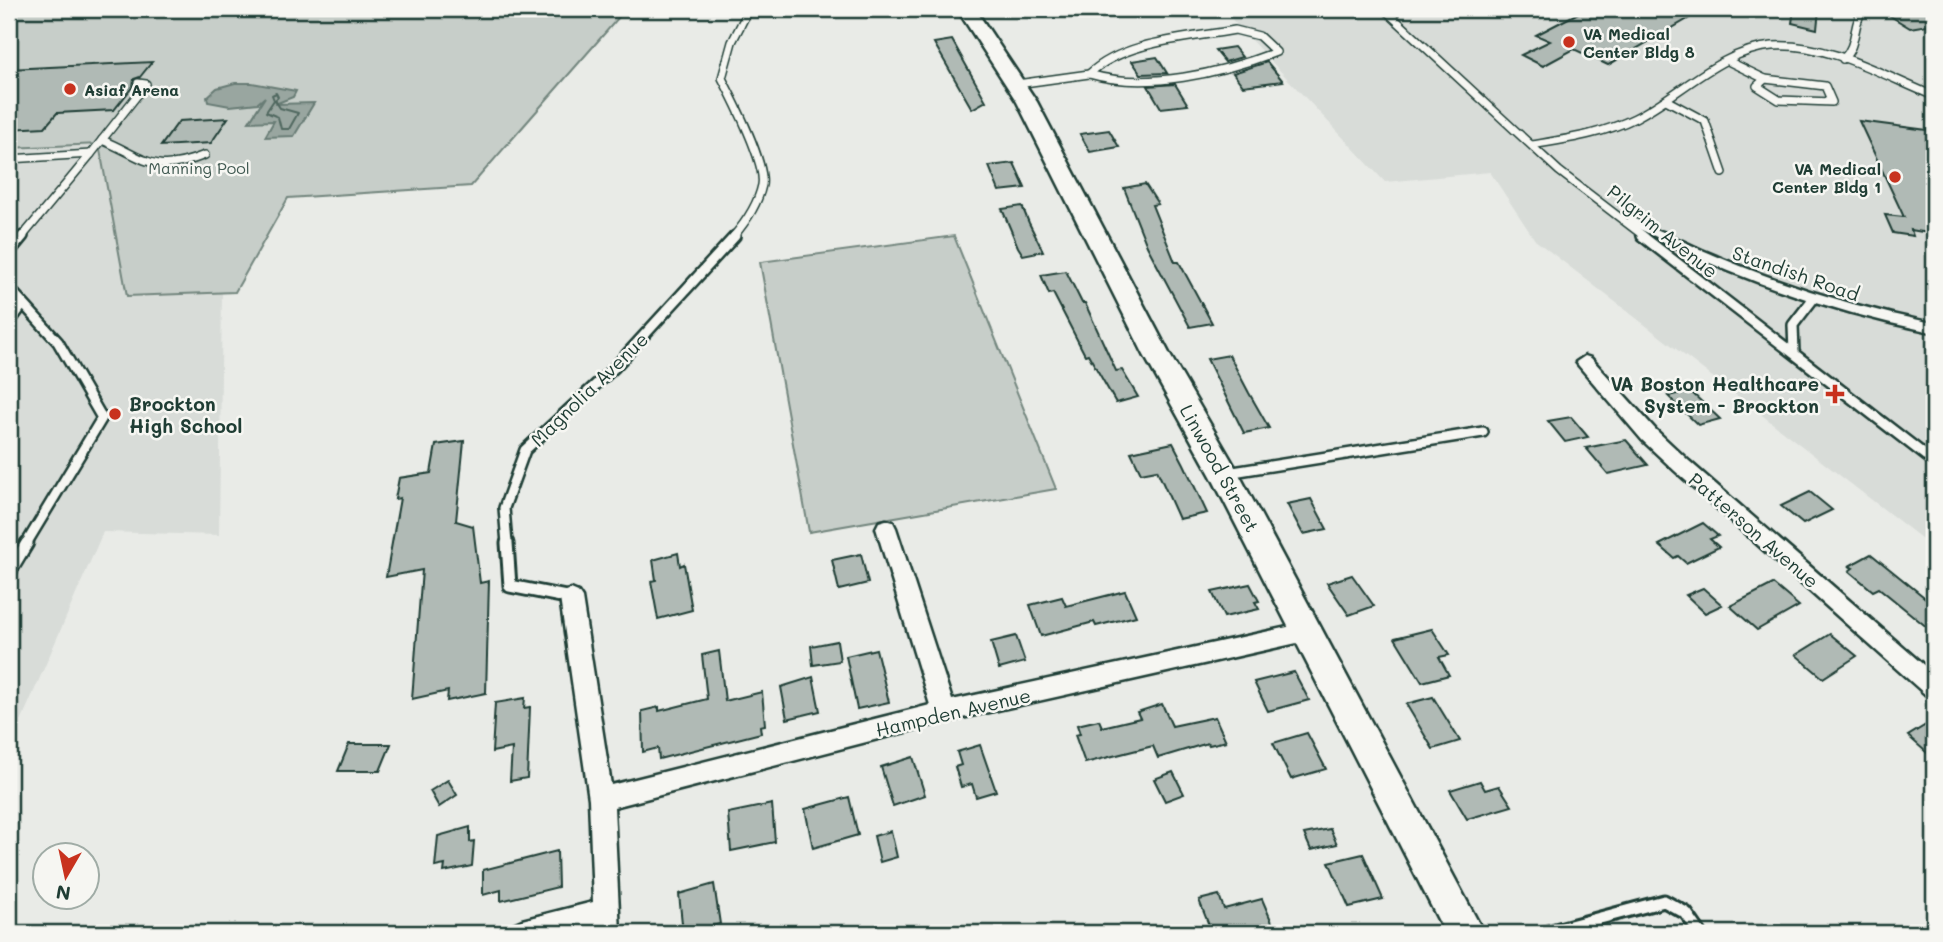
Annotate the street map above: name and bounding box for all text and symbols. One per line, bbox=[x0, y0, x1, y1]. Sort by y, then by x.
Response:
place label: VA Medical Center Bldg 8 bbox=[1583, 23, 1695, 62]
marker: VA Medical Center Bldg 8 bbox=[1561, 34, 1577, 50]
place label: Asiaf Arena bbox=[84, 79, 179, 100]
marker: Asiaf Arena bbox=[62, 81, 78, 97]
park label: Manning Pool bbox=[148, 157, 250, 178]
place label: VA Medical Center Bldg 1 bbox=[1772, 158, 1881, 197]
marker: VA Medical Center Bldg 1 bbox=[1887, 169, 1903, 185]
street label: Pilgrim Avenue bbox=[1602, 179, 1724, 283]
street label: Standish Road bbox=[1729, 240, 1863, 306]
street label: Magnolia Avenue bbox=[525, 327, 653, 451]
place label: VA Boston Healthcare System - Brockton bbox=[1610, 371, 1819, 418]
marker: VA Boston Healthcare System - Brockton bbox=[1825, 384, 1845, 404]
place label: Brockton High School bbox=[129, 391, 242, 438]
street label: Linwood Street bbox=[1175, 400, 1265, 536]
marker: Brockton High School bbox=[107, 406, 123, 422]
street label: Patterson Avenue bbox=[1684, 467, 1824, 593]
street label: Hampden Avenue bbox=[873, 682, 1033, 742]
north arrow bbox=[32, 841, 102, 911]
text: N bbox=[54, 880, 72, 907]

